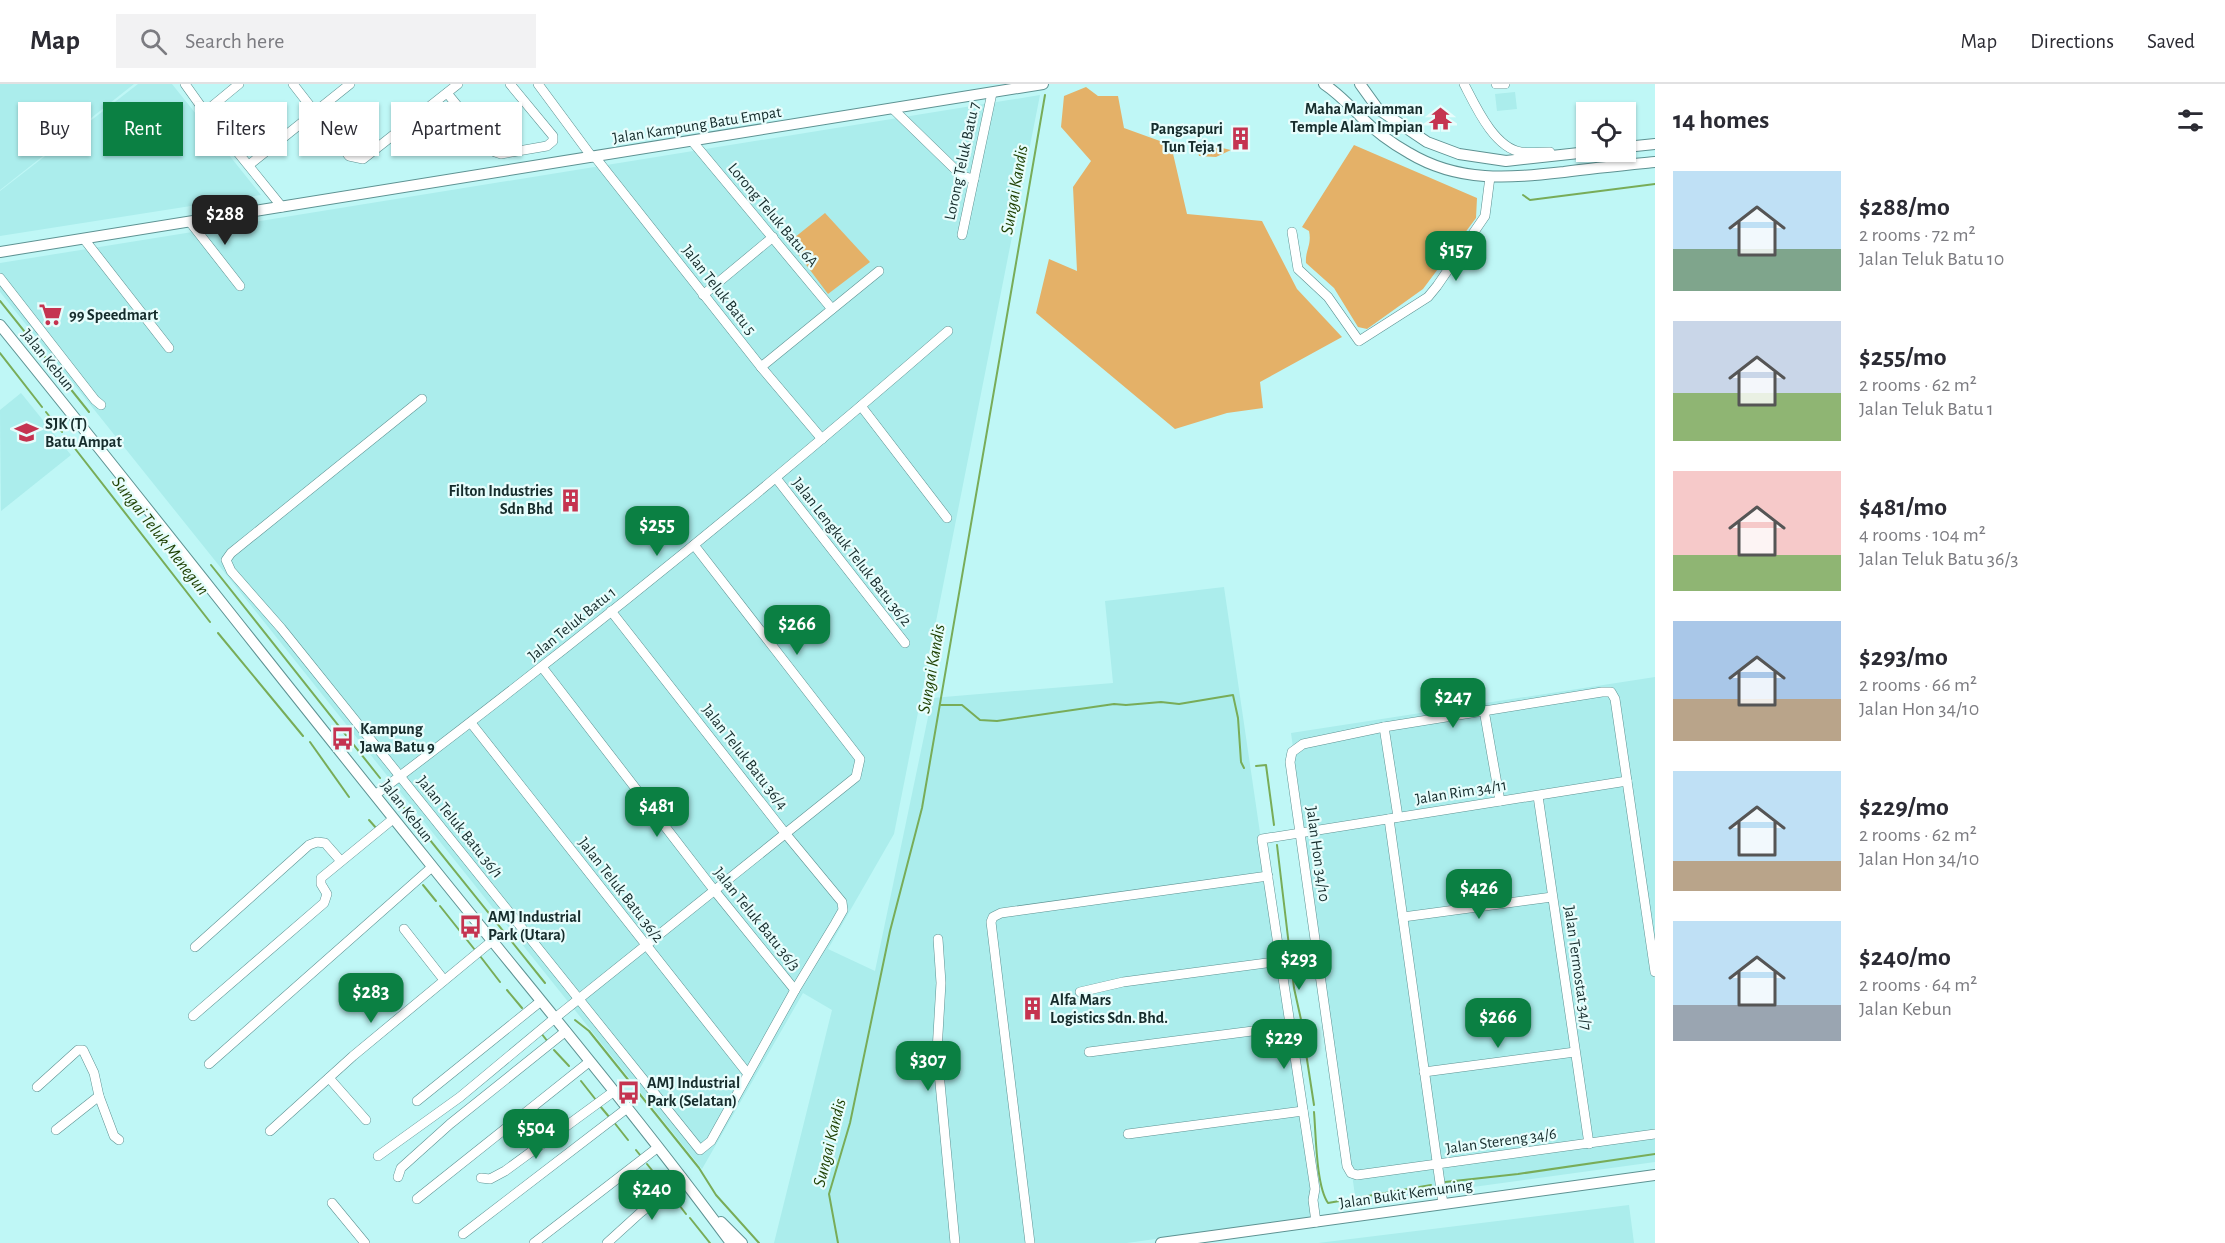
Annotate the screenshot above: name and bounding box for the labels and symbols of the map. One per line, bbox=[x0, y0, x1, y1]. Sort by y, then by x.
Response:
street label: Lorong Teluk Batu 7 bbox=[942, 100, 982, 222]
place label: Maha Mariamman Temple Alam Impian bbox=[1290, 101, 1423, 135]
street label: Jalan Kampung Batu Empat bbox=[612, 104, 782, 146]
temple icon: Maha Mariamman Temple Alam Impian bbox=[1428, 105, 1454, 131]
place label: Pangsapuri Tun Teja 1 bbox=[1150, 121, 1223, 156]
building icon: Pangsapuri Tun Teja 1 bbox=[1228, 125, 1254, 151]
water label: Sungai Kandis bbox=[998, 144, 1032, 236]
street label: Lorong Teluk Batu 6A bbox=[725, 160, 821, 270]
pin: $288 bbox=[189, 195, 261, 246]
pin: $157 bbox=[1420, 231, 1492, 282]
street label: Jalan Teluk Batu 5 bbox=[679, 242, 759, 338]
supermarket icon: 99 Speedmart bbox=[38, 302, 64, 328]
place label: 99 Speedmart bbox=[69, 307, 159, 323]
street label: Jalan Kebun bbox=[18, 326, 78, 394]
place label: SJK (T) Batu Ampat bbox=[45, 416, 123, 450]
school or university icon: SJK (T) Batu Ampat bbox=[14, 420, 40, 446]
water label: Sungai Teluk Menegun bbox=[108, 473, 212, 599]
street label: Jalan Lengkuk Teluk Batu 36/2 bbox=[789, 475, 915, 629]
place label: Filton Industries Sdn Bhd bbox=[448, 483, 554, 517]
building icon: Filton Industries Sdn Bhd bbox=[558, 487, 584, 513]
pin: $255 bbox=[621, 506, 693, 557]
street label: Jalan Teluk Batu 1 bbox=[525, 584, 619, 664]
pin: $266 bbox=[761, 605, 833, 656]
water label: Sungai Kandis bbox=[915, 623, 949, 715]
pin: $247 bbox=[1417, 678, 1489, 729]
street label: Jalan Teluk Batu 36/4 bbox=[699, 701, 791, 813]
place label: Kampung Jawa Batu 9 bbox=[360, 721, 435, 755]
bus stop icon: Kampung Jawa Batu 9 bbox=[329, 725, 355, 751]
street label: Jalan Teluk Batu 36/1 bbox=[414, 773, 506, 881]
street label: Jalan Kebun bbox=[378, 777, 436, 845]
street label: Jalan Rim 34/11 bbox=[1414, 777, 1508, 807]
pin: $481 bbox=[621, 787, 693, 838]
street label: Jalan Hon 34/10 bbox=[1303, 805, 1333, 903]
street label: Jalan Teluk Batu 36/2 bbox=[575, 835, 667, 945]
street label: Jalan Teluk Batu 36/3 bbox=[711, 864, 803, 974]
pin: $426 bbox=[1443, 869, 1515, 920]
street label: Jalan Termostat 34/7 bbox=[1561, 905, 1595, 1032]
place label: AMJ Industrial Park (Utara) bbox=[488, 909, 581, 943]
bus stop icon: AMJ Industrial Park (Utara) bbox=[457, 913, 483, 939]
pin: $293 bbox=[1263, 940, 1335, 991]
pin: $283 bbox=[335, 973, 407, 1024]
place label: Alfa Mars Logistics Sdn. Bhd. bbox=[1050, 992, 1168, 1026]
building icon: Alfa Mars Logistics Sdn. Bhd. bbox=[1019, 996, 1045, 1022]
pin: $266 bbox=[1462, 998, 1534, 1049]
pin: $229 bbox=[1248, 1019, 1320, 1070]
pin: $307 bbox=[892, 1041, 964, 1092]
place label: AMJ Industrial Park (Selatan) bbox=[647, 1075, 740, 1109]
bus stop icon: AMJ Industrial Park (Selatan) bbox=[616, 1079, 642, 1105]
water label: Sungai Kandis bbox=[810, 1097, 850, 1189]
pin: $504 bbox=[500, 1109, 572, 1160]
street label: Jalan Stereng 34/6 bbox=[1445, 1125, 1557, 1157]
pin: $240 bbox=[616, 1170, 688, 1221]
street label: Jalan Bukit Kemuning bbox=[1338, 1177, 1474, 1211]

